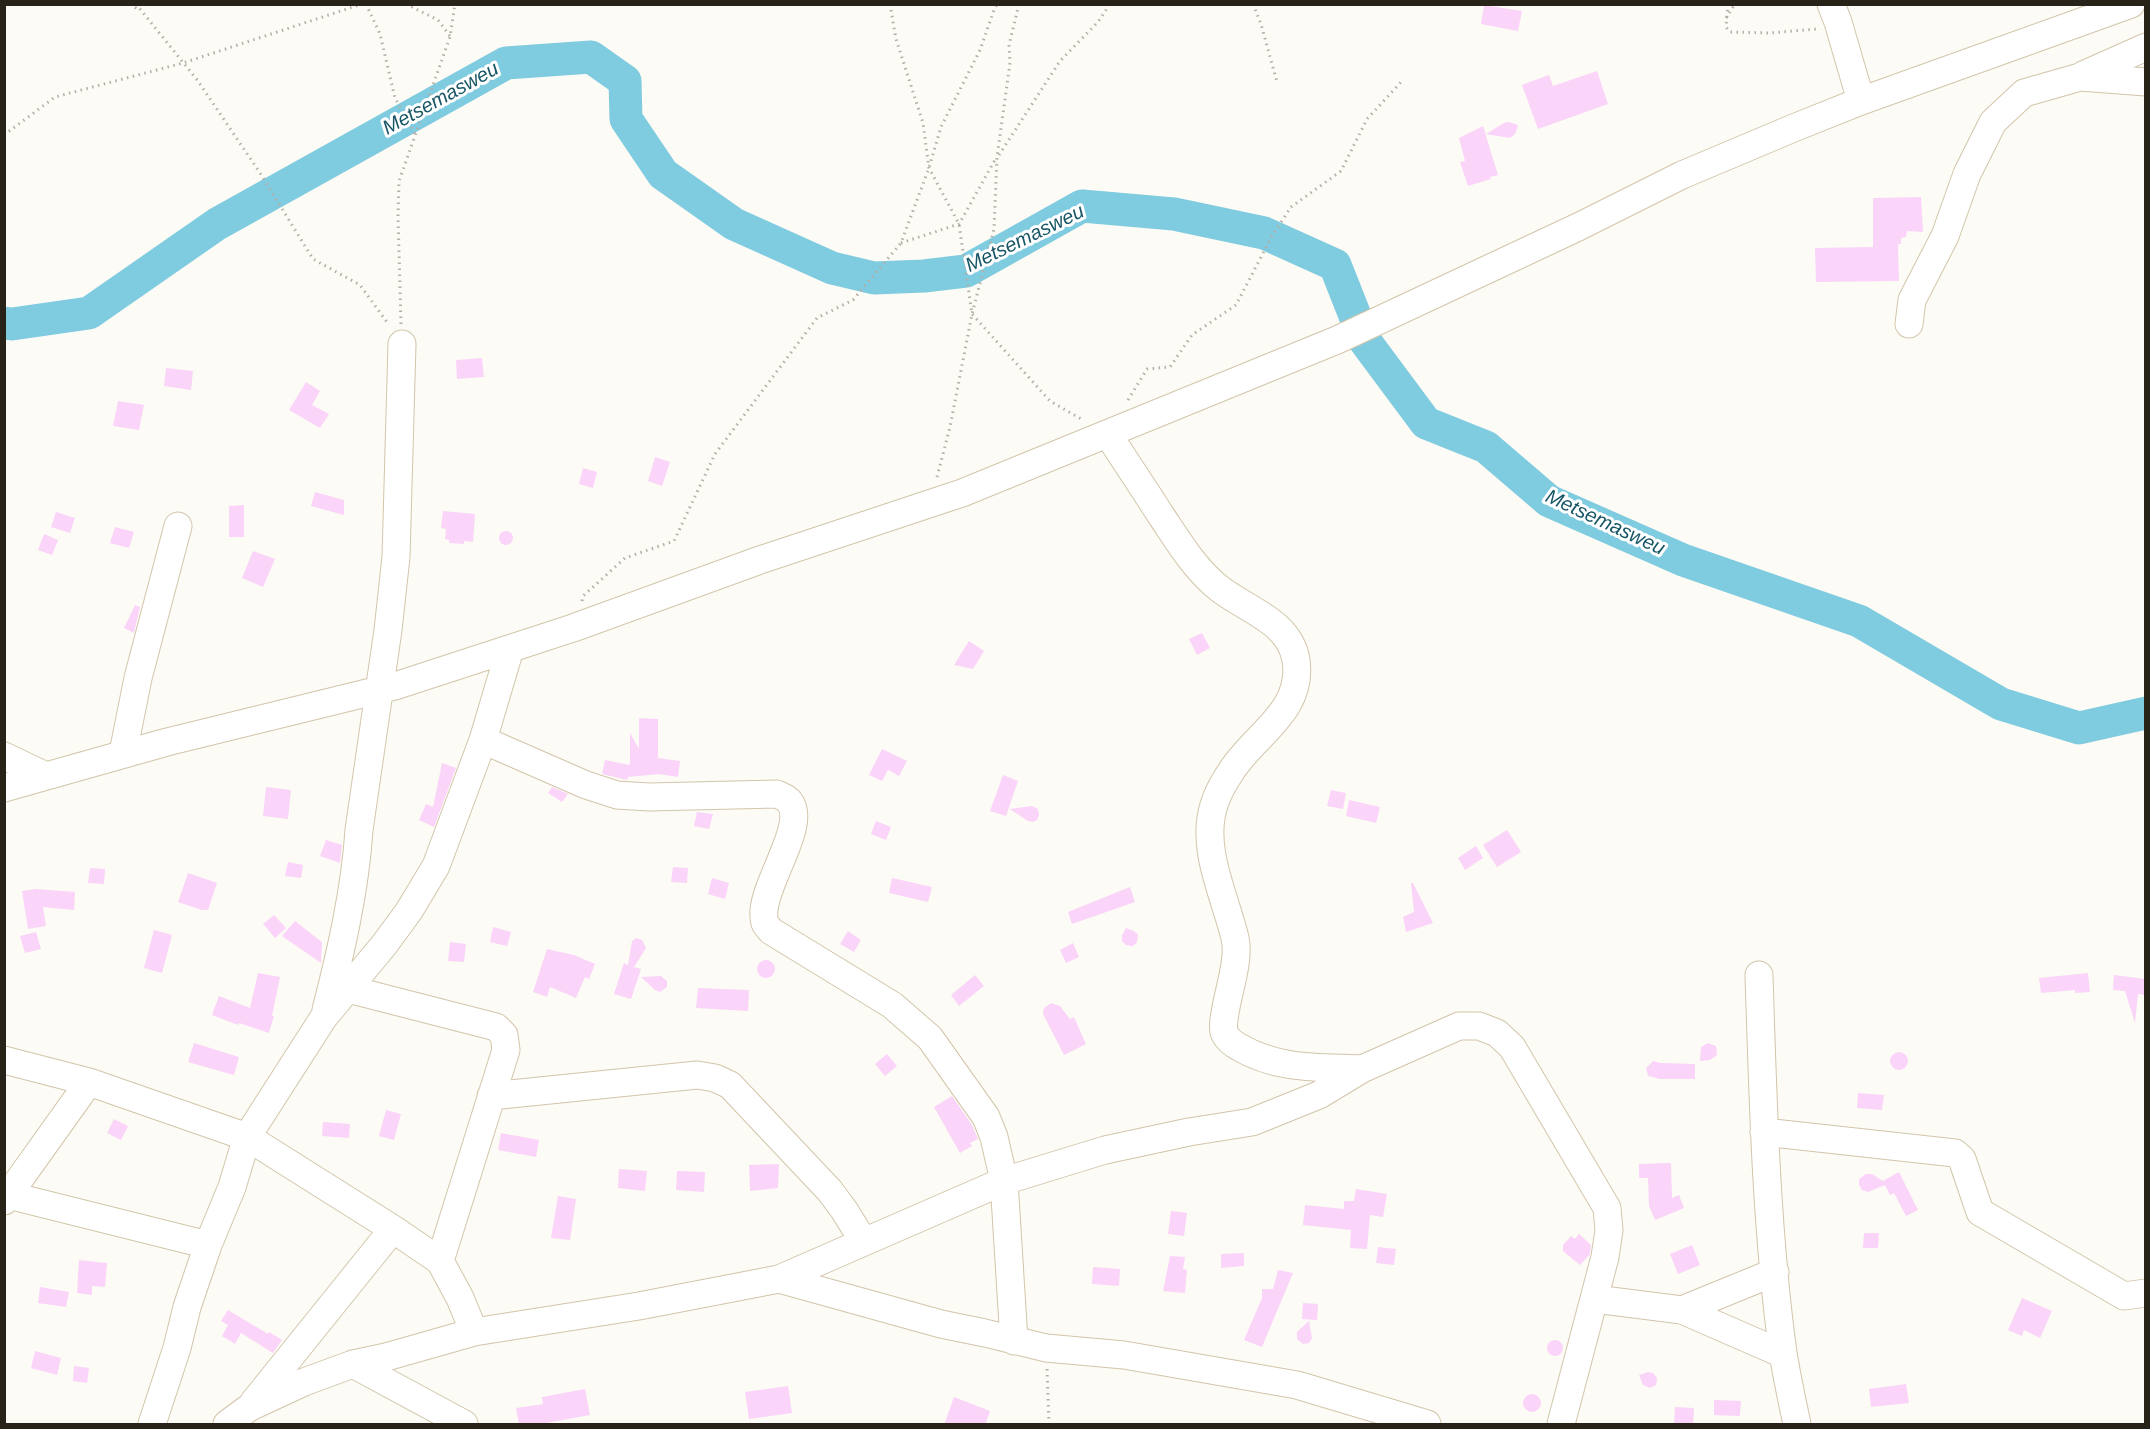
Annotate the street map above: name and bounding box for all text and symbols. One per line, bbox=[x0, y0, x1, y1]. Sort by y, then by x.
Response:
water label: Metsemasweu bbox=[379, 57, 503, 141]
water label: Metsemasweu bbox=[962, 200, 1088, 278]
water label: Metsemasweu bbox=[1542, 485, 1668, 561]

